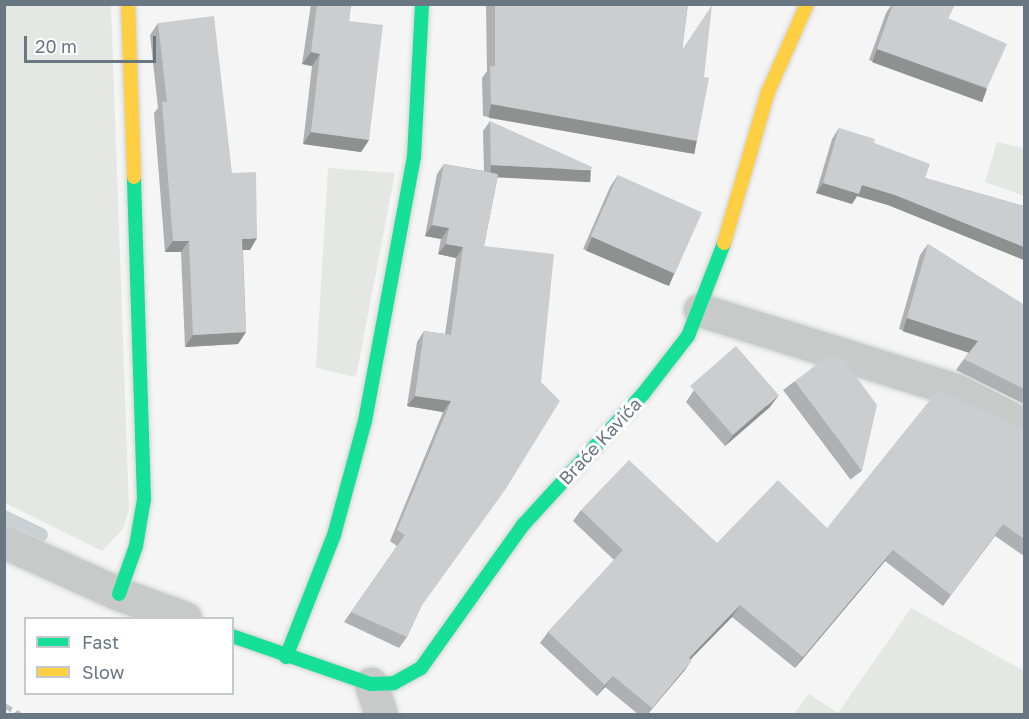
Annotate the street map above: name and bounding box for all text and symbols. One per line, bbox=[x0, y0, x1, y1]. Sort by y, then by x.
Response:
scale bar bbox=[27, 24, 159, 62]
text: 20 m bbox=[35, 35, 77, 57]
street label: Braće Kavića bbox=[554, 393, 646, 489]
legend bbox=[24, 617, 234, 695]
text: Fast bbox=[82, 631, 119, 653]
text: Slow bbox=[82, 661, 124, 683]

